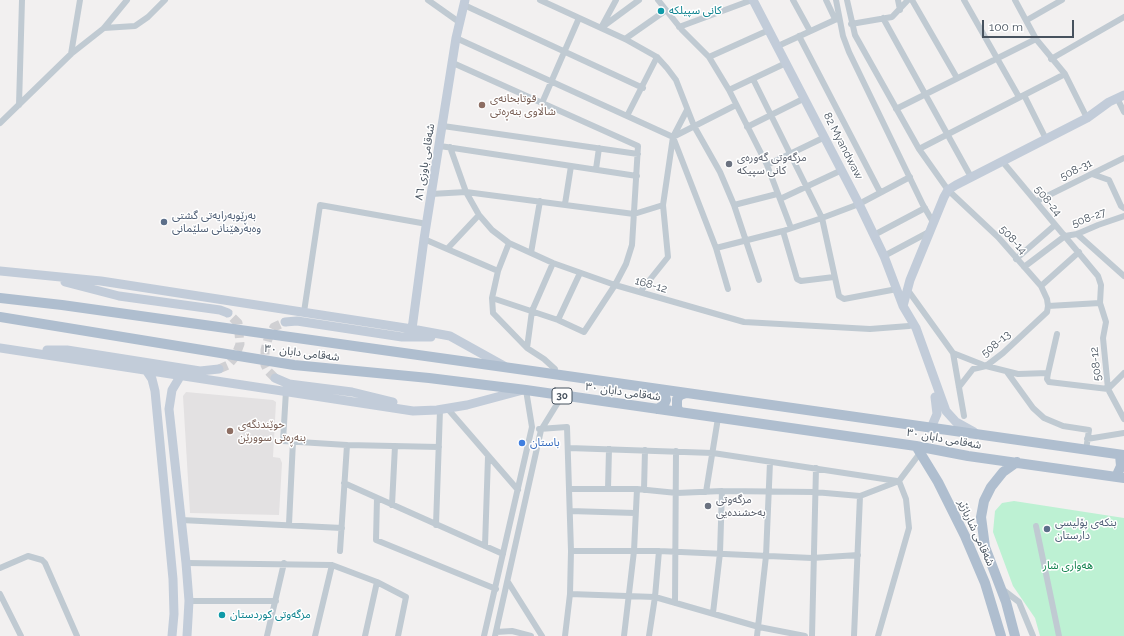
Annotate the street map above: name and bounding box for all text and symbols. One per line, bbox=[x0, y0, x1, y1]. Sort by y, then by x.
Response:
place label: کانی سپیلکە bbox=[669, 4, 722, 18]
marker: کانی سپیلکە bbox=[656, 6, 666, 16]
scale bar bbox=[984, 12, 1076, 38]
text: 100 m bbox=[989, 20, 1023, 34]
place label: قوتابخانەی شاڵاوی بنەڕەتی bbox=[490, 92, 556, 118]
marker: قوتابخانەی شاڵاوی بنەڕەتی bbox=[477, 100, 487, 110]
street label: 82 Myandwaw bbox=[820, 110, 866, 182]
street label: شەقامی باوزی ٨٦ bbox=[412, 123, 438, 201]
place label: مزگەوتی گەورەی کانی سپیکە bbox=[737, 151, 807, 177]
street label: 508-31 bbox=[1058, 157, 1094, 183]
marker: مزگەوتی گەورەی کانی سپیکە bbox=[724, 159, 734, 169]
street label: 508-24 bbox=[1032, 183, 1064, 219]
street label: 508-27 bbox=[1070, 206, 1108, 230]
place label: بەڕێوبەرایەتی گشتی وەبەرهێنانی سلێمانی bbox=[172, 209, 261, 235]
marker: بەڕێوبەرایەتی گشتی وەبەرهێنانی سلێمانی bbox=[159, 217, 169, 227]
street label: 508-14 bbox=[997, 223, 1029, 257]
street label: 168-12 bbox=[633, 274, 669, 296]
street label: 508-13 bbox=[979, 328, 1013, 360]
street label: شەقامی دابان ٣٠ bbox=[264, 342, 340, 364]
street label: 508-12 bbox=[1088, 346, 1104, 382]
street label: شەقامی دابان ٣٠ bbox=[585, 380, 661, 404]
road number: 30 bbox=[552, 388, 572, 404]
place label: خوێندنگەی بنەڕەتی سوورێن bbox=[238, 418, 306, 444]
marker: خوێندنگەی بنەڕەتی سوورێن bbox=[225, 426, 235, 436]
street label: شەقامی دابان ٣٠ bbox=[906, 426, 982, 452]
place label: باستان bbox=[530, 436, 560, 450]
marker: باستان bbox=[517, 438, 527, 448]
place label: مزگەوتی بەخشندەیی bbox=[716, 493, 766, 519]
street label: شەقامی شارباژێر bbox=[955, 498, 997, 568]
marker: مزگەوتی بەخشندەیی bbox=[703, 501, 713, 511]
place label: بنکەی پۆلیسی دارستان bbox=[1055, 516, 1117, 542]
marker: بنکەی پۆلیسی دارستان bbox=[1042, 524, 1052, 534]
park label: هەواری شار bbox=[1043, 559, 1093, 573]
place label: مزگەوتی کوردستان bbox=[230, 608, 311, 622]
marker: مزگەوتی کوردستان bbox=[217, 610, 227, 620]

